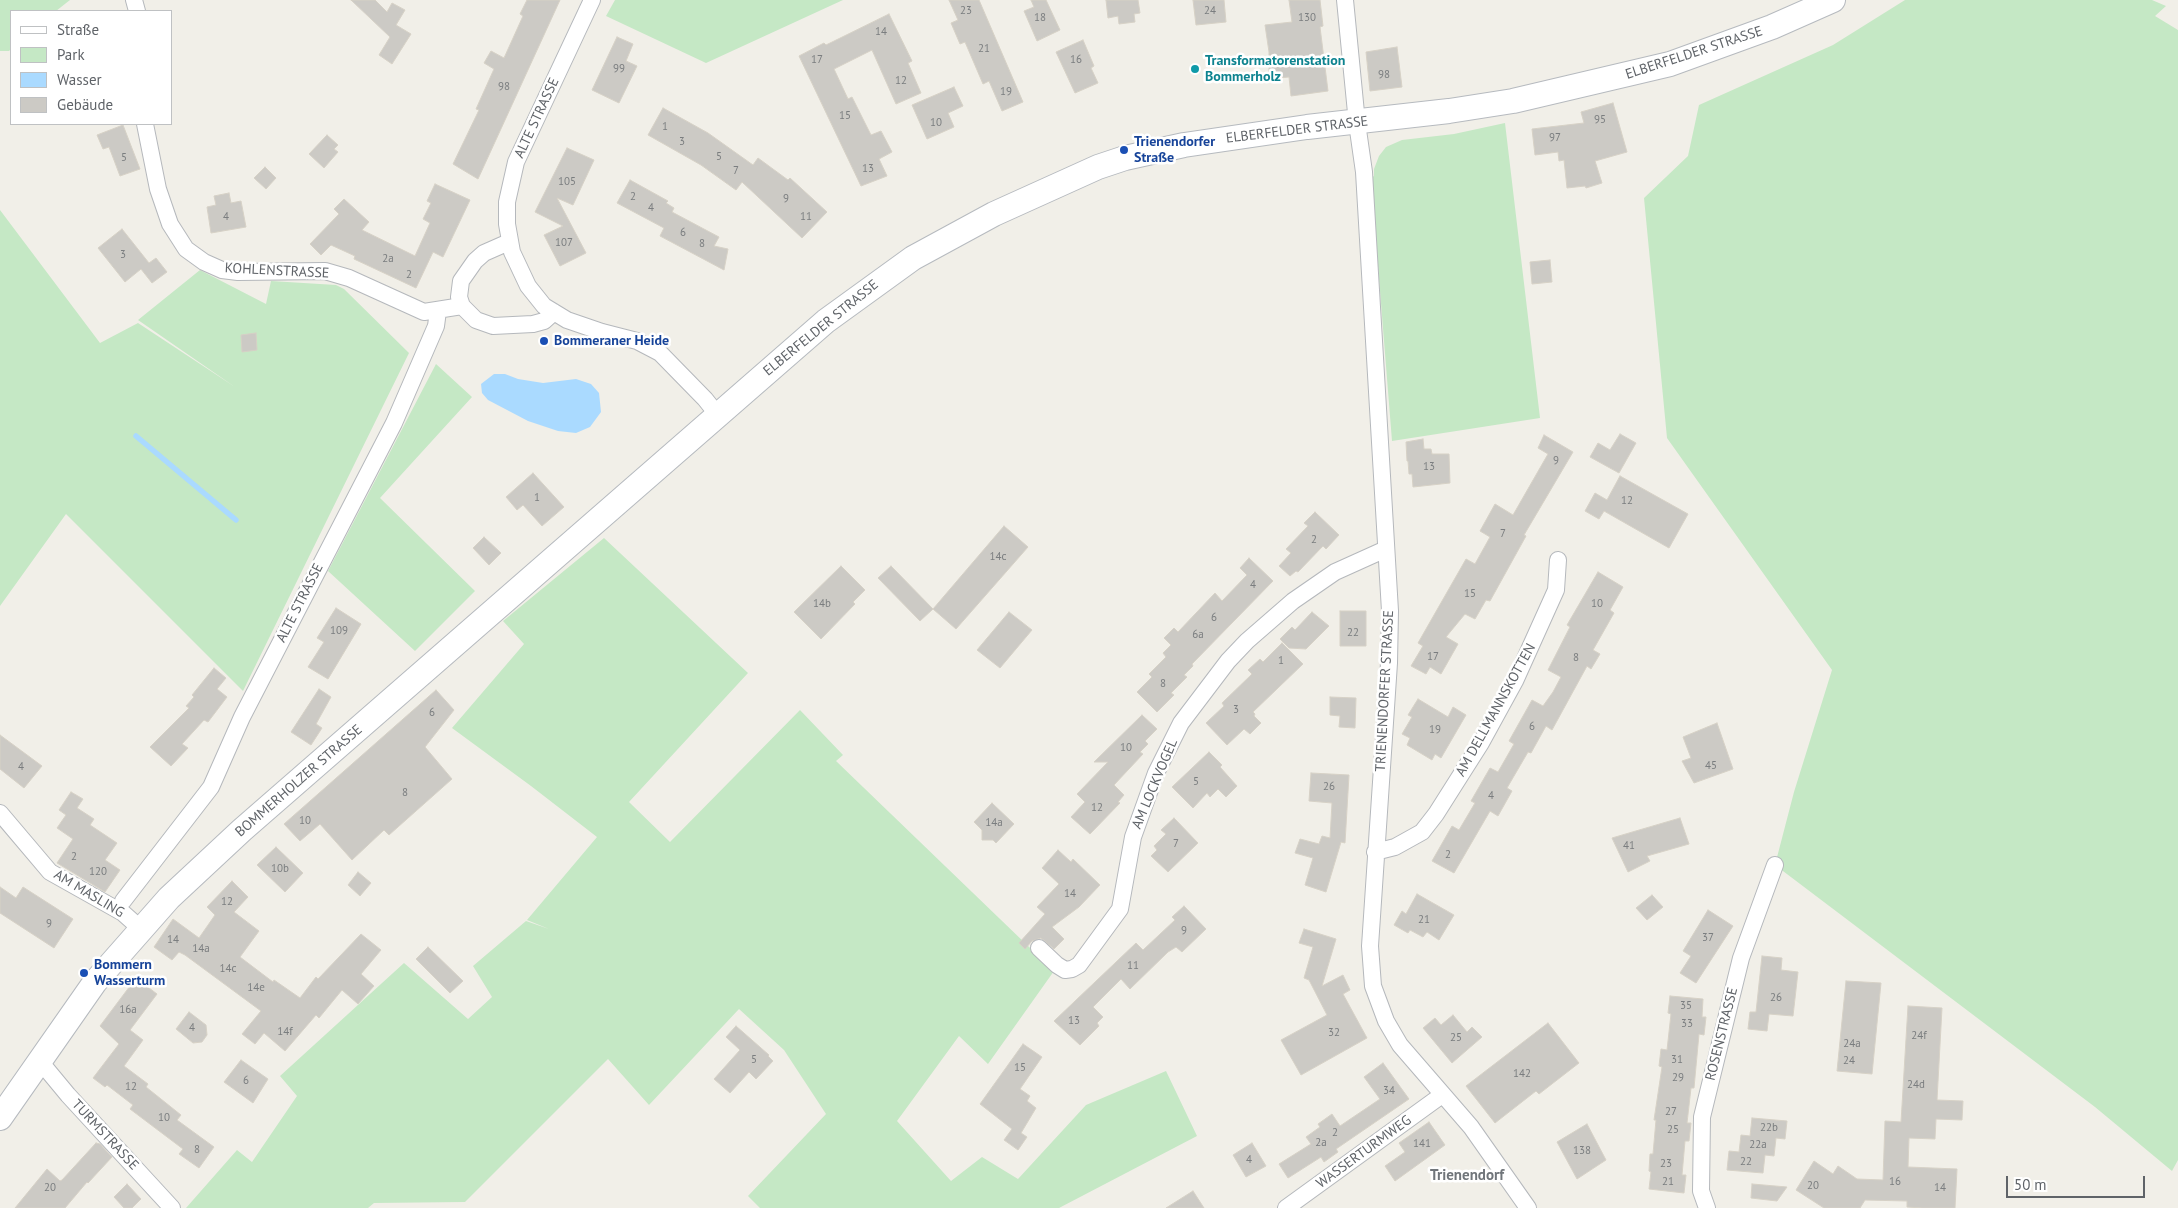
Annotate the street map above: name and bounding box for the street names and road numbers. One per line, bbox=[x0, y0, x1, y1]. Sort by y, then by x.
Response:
street label: ELBERFELDER STRASSE bbox=[1623, 23, 1765, 83]
street label: ALTE STRASSE bbox=[511, 75, 563, 161]
street label: ELBERFELDER STRASSE bbox=[1225, 113, 1369, 147]
street label: KOHLENSTRASSE bbox=[224, 260, 330, 282]
street label: ELBERFELDER STRASSE bbox=[760, 276, 882, 380]
street label: ALTE STRASSE bbox=[273, 561, 327, 645]
street label: TRIENENDORFER STRASSE bbox=[1372, 610, 1398, 772]
street label: AM DELLMANNSKOTTEN bbox=[1452, 641, 1540, 779]
street label: BOMMERHOLZER STRASSE bbox=[232, 721, 366, 841]
street label: AM LOCKVOGEL bbox=[1129, 737, 1181, 831]
street label: AM MASLING bbox=[51, 866, 127, 922]
street label: ROSENSTRASSE bbox=[1702, 986, 1742, 1082]
street label: TURMSTRASSE bbox=[68, 1096, 142, 1174]
street label: WASSERTURMWEG bbox=[1313, 1112, 1415, 1192]

